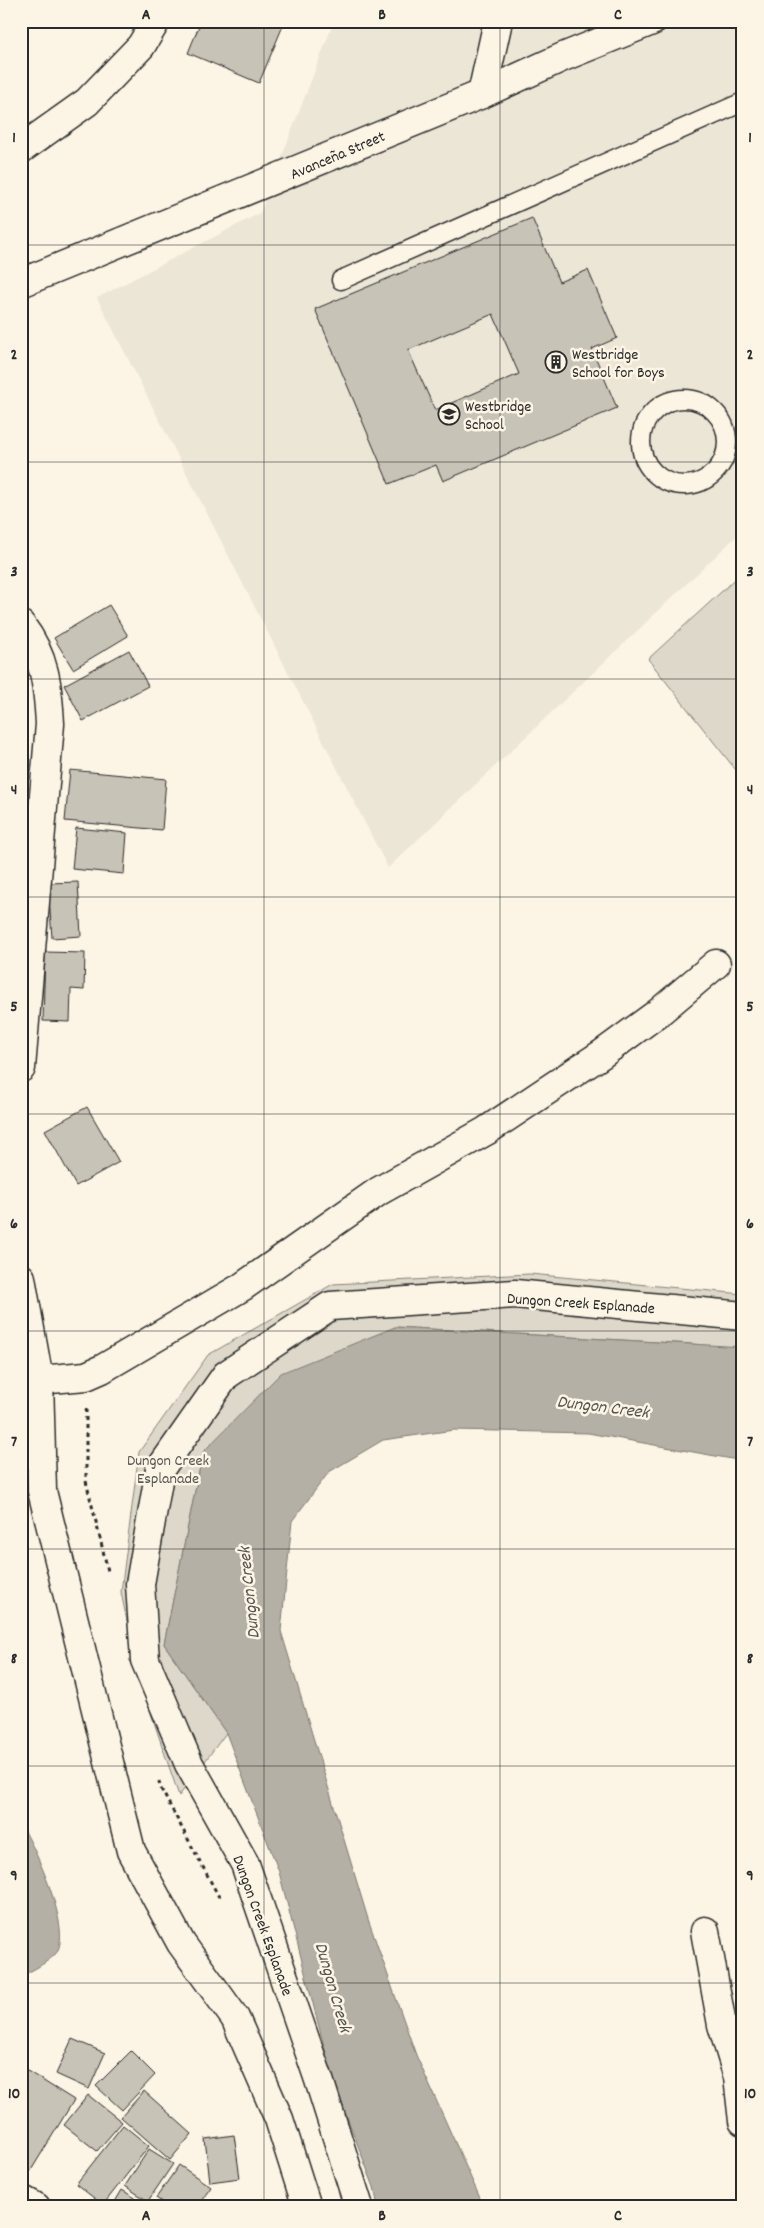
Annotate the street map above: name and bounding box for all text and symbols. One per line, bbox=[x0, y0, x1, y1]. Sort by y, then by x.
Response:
text: A bbox=[142, 4, 151, 27]
text: B bbox=[378, 4, 386, 27]
text: C bbox=[614, 4, 622, 27]
street label: Avanceña Street bbox=[287, 126, 389, 187]
text: 1 bbox=[12, 127, 16, 150]
text: 1 bbox=[748, 127, 752, 150]
text: 2 bbox=[11, 344, 18, 367]
place label: Westbridge School for Boys bbox=[572, 344, 665, 385]
text: 2 bbox=[747, 344, 754, 367]
building icon: Westbridge School for Boys bbox=[544, 350, 568, 374]
place label: Westbridge School bbox=[465, 396, 531, 437]
school or university icon: Westbridge School bbox=[437, 402, 461, 426]
text: 3 bbox=[10, 561, 18, 584]
text: 3 bbox=[746, 561, 754, 584]
text: 4 bbox=[11, 779, 17, 802]
text: 4 bbox=[747, 779, 753, 802]
text: 5 bbox=[10, 996, 18, 1019]
text: 5 bbox=[746, 996, 754, 1019]
text: 6 bbox=[10, 1213, 18, 1236]
text: 6 bbox=[746, 1213, 754, 1236]
street label: Dungon Creek Esplanade bbox=[506, 1288, 655, 1321]
water label: Dungon Creek bbox=[555, 1390, 652, 1427]
text: 7 bbox=[11, 1431, 17, 1454]
text: 7 bbox=[747, 1431, 753, 1454]
park label: Dungon Creek Esplanade bbox=[127, 1450, 209, 1491]
water label: Dungon Creek bbox=[233, 1544, 268, 1640]
text: 8 bbox=[11, 1648, 18, 1671]
text: 8 bbox=[747, 1648, 754, 1671]
street label: Dungon Creek Esplanade bbox=[226, 1852, 298, 1999]
text: 9 bbox=[10, 1865, 18, 1888]
text: 9 bbox=[746, 1865, 754, 1888]
water label: Dungon Creek bbox=[307, 1940, 357, 2037]
text: 10 bbox=[8, 2083, 20, 2106]
text: 10 bbox=[744, 2083, 756, 2106]
text: A bbox=[142, 2205, 151, 2228]
text: B bbox=[378, 2205, 386, 2228]
text: C bbox=[614, 2205, 622, 2228]

